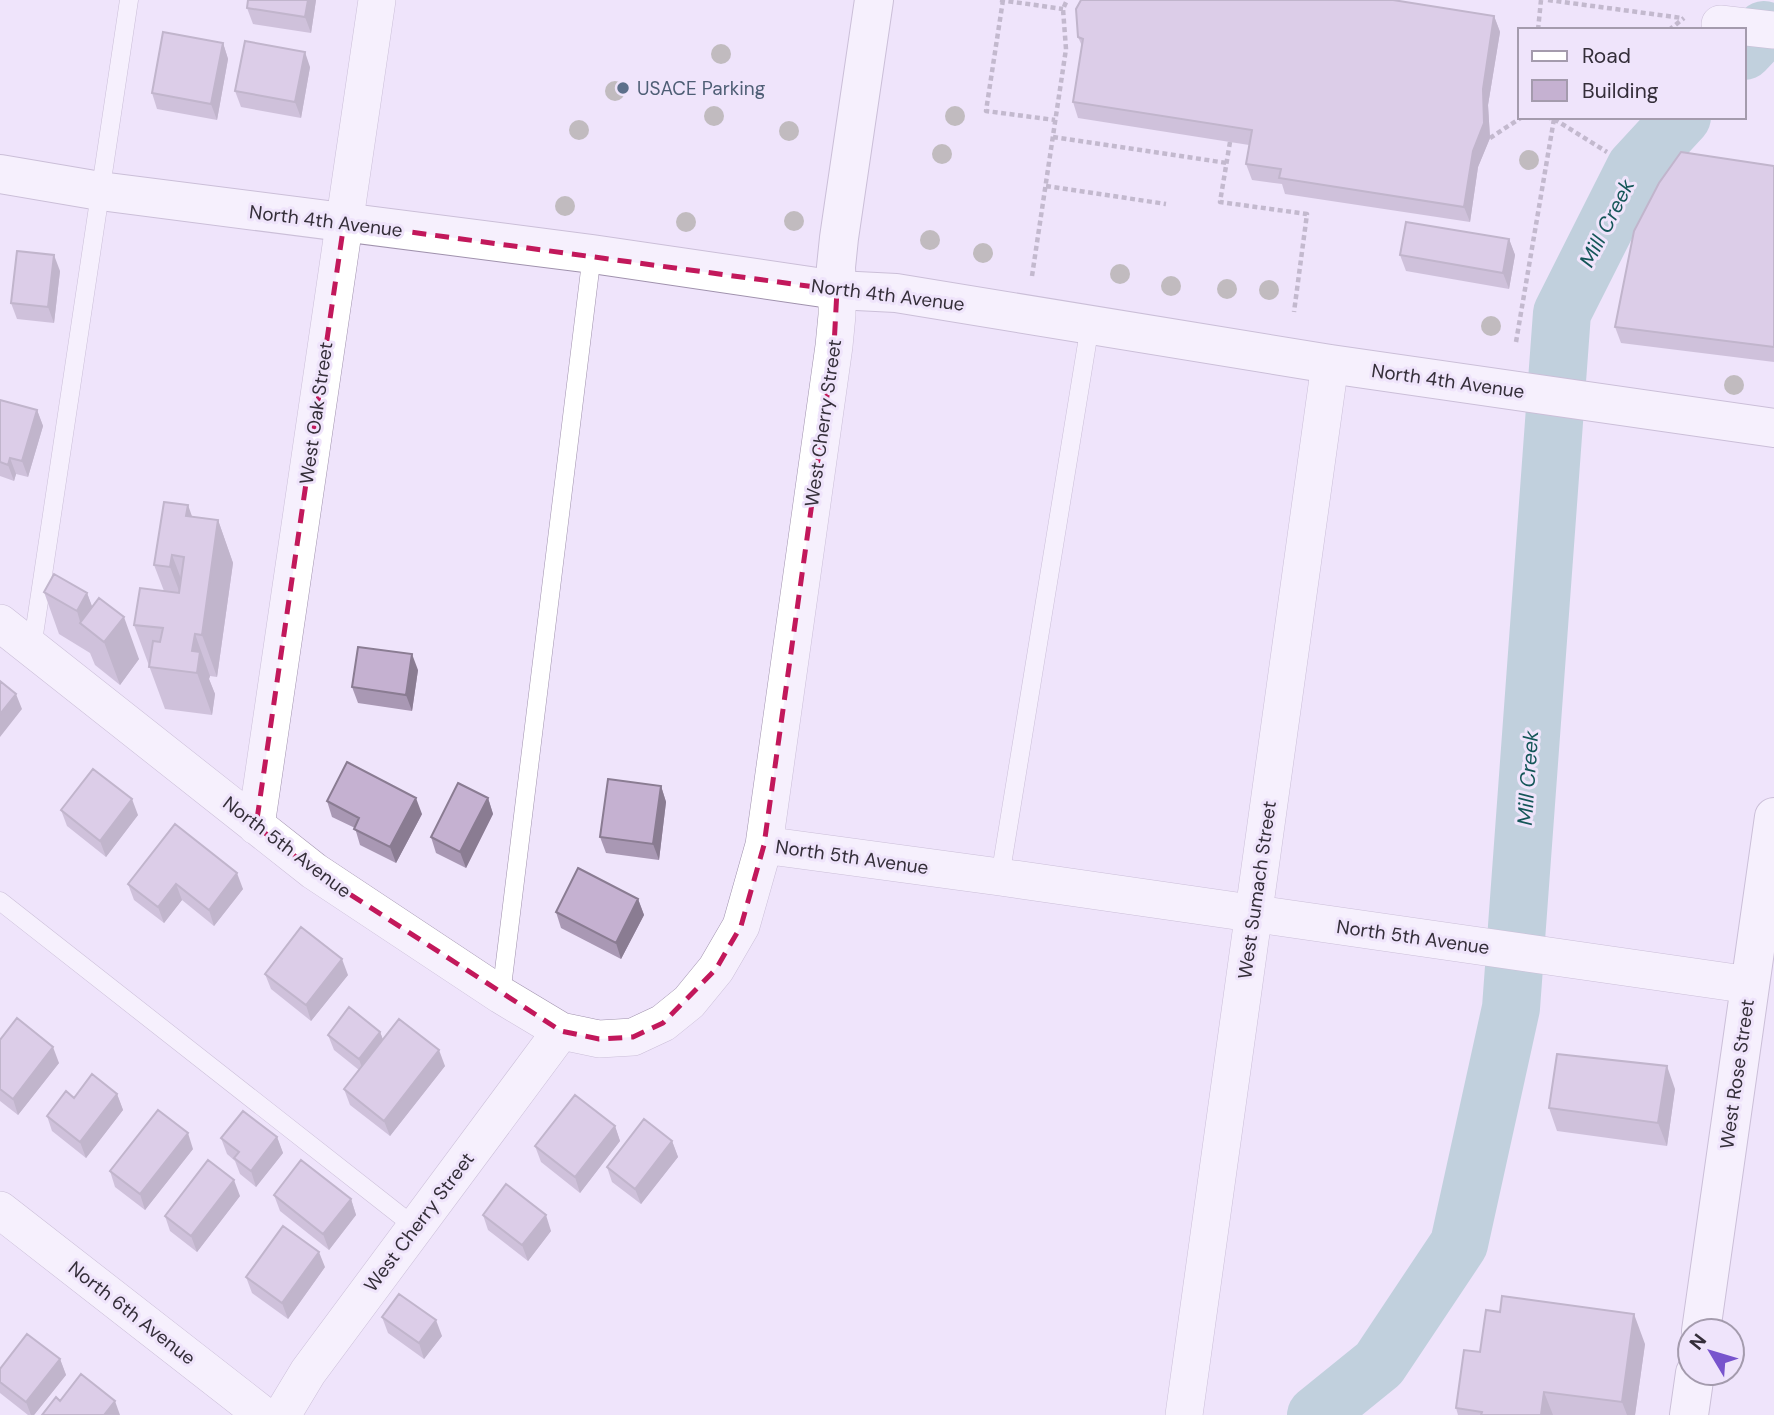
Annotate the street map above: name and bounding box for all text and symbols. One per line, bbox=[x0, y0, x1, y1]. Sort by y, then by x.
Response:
legend bbox=[1518, 28, 1746, 119]
text: Road bbox=[1582, 42, 1631, 70]
place label: USACE Parking bbox=[637, 76, 766, 101]
text: Building bbox=[1582, 77, 1659, 105]
marker: USACE Parking bbox=[615, 80, 631, 96]
water label: Mill Creek bbox=[1573, 174, 1641, 272]
street label: North 4th Avenue bbox=[248, 199, 404, 243]
street label: North 4th Avenue bbox=[810, 273, 966, 317]
street label: West Cherry Street bbox=[799, 338, 847, 508]
street label: West Oak Street bbox=[294, 340, 338, 486]
street label: North 4th Avenue bbox=[1370, 358, 1526, 404]
water label: Mill Creek bbox=[1511, 729, 1545, 827]
street label: North 5th Avenue bbox=[218, 791, 356, 903]
street label: West Sumach Street bbox=[1232, 799, 1282, 981]
street label: North 5th Avenue bbox=[774, 834, 930, 880]
street label: North 5th Avenue bbox=[1335, 914, 1491, 960]
street label: West Rose Street bbox=[1714, 997, 1760, 1151]
street label: West Cherry Street bbox=[358, 1147, 480, 1297]
street label: North 6th Avenue bbox=[63, 1256, 201, 1370]
north arrow bbox=[1676, 1317, 1746, 1387]
text: N bbox=[1684, 1329, 1712, 1355]

